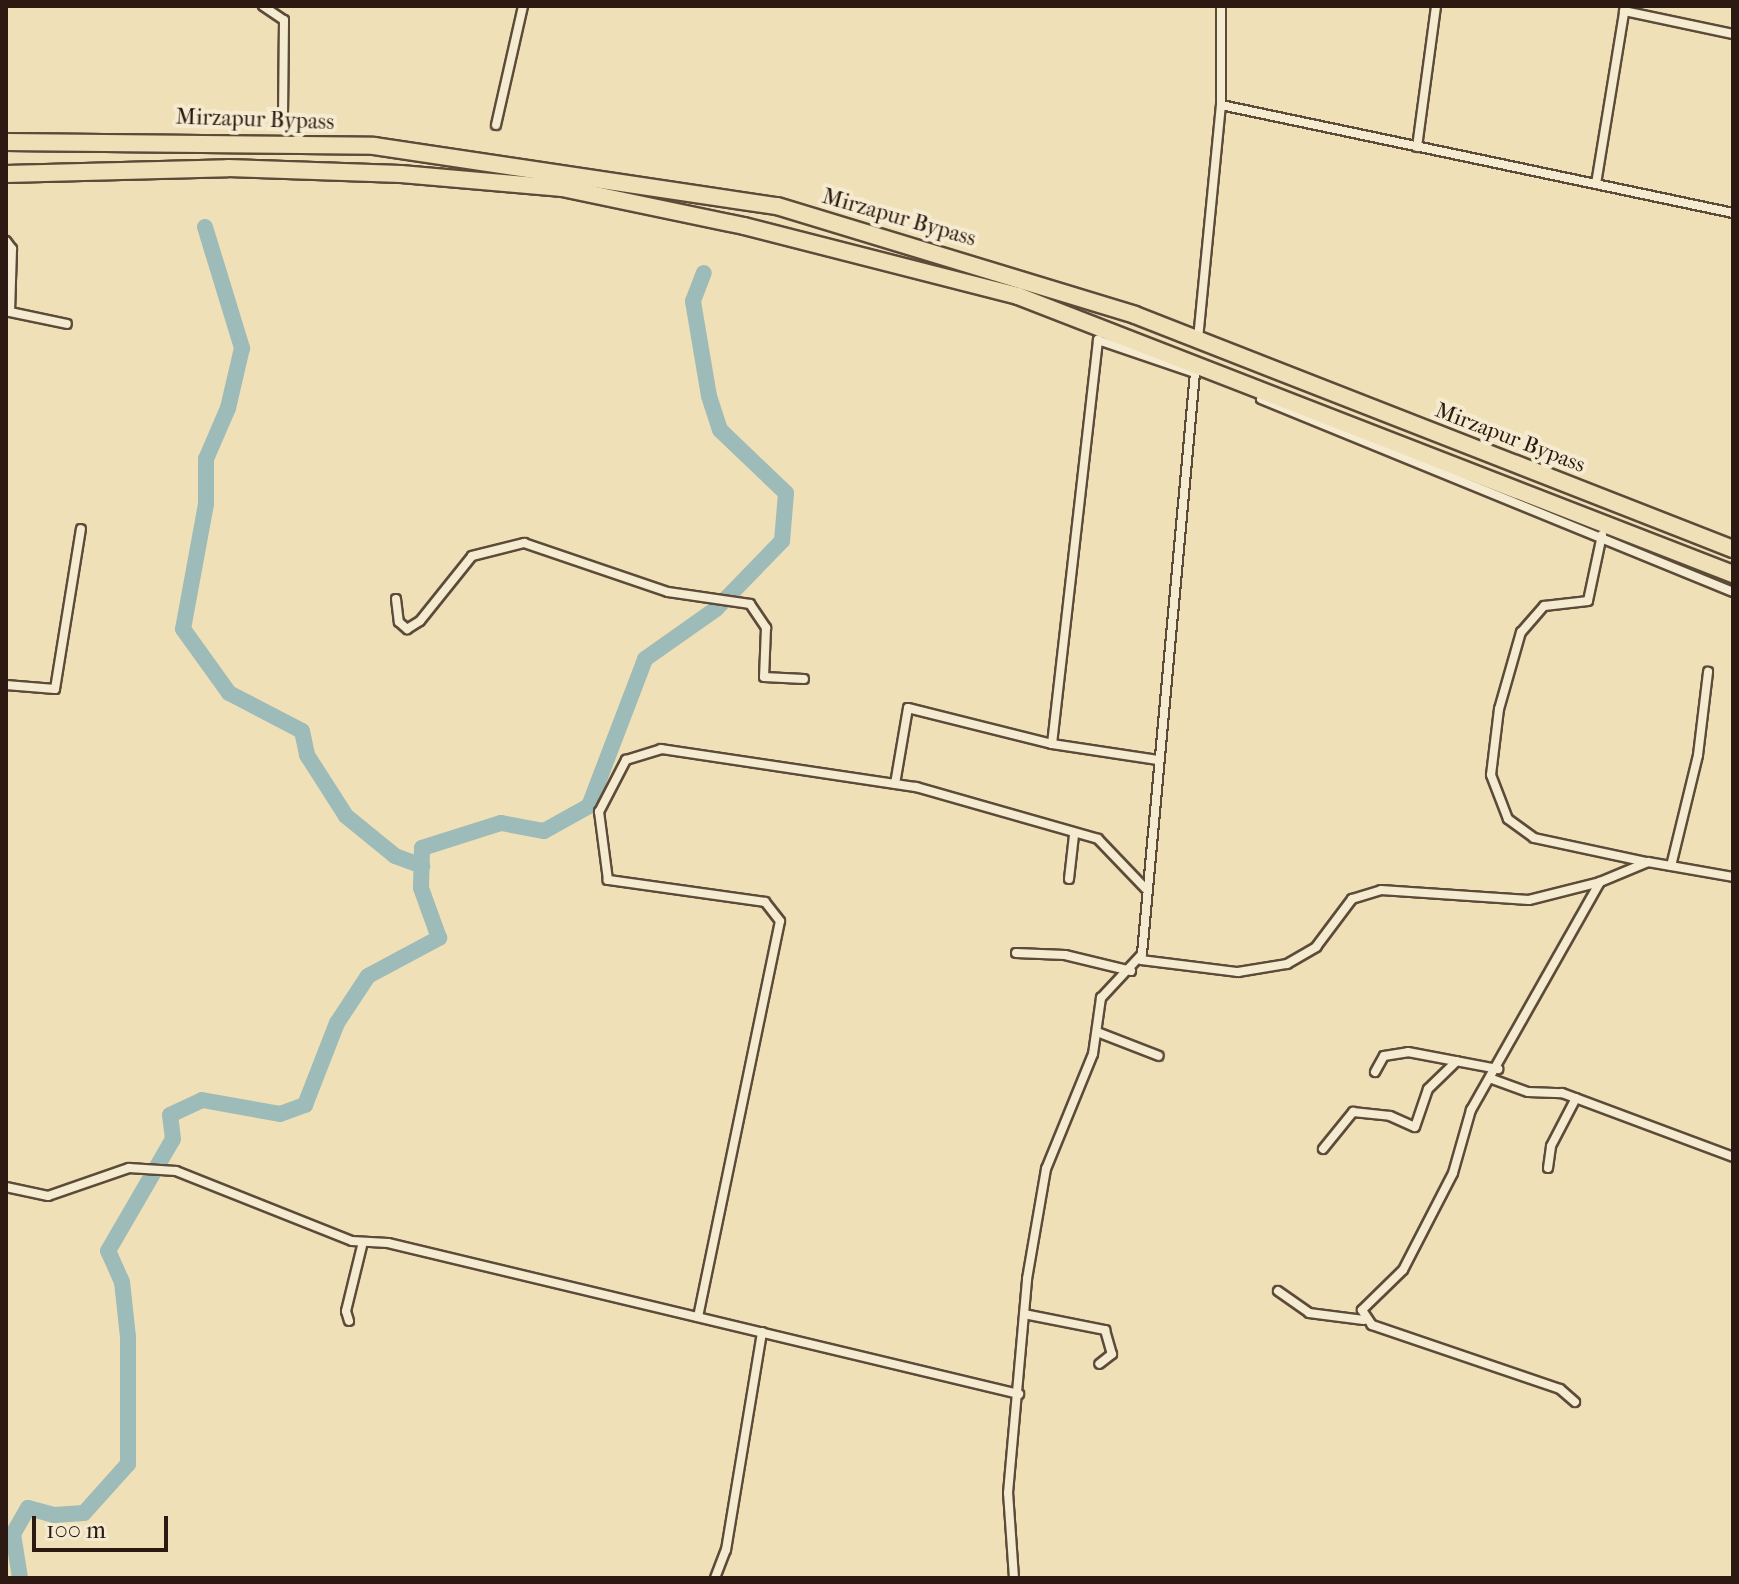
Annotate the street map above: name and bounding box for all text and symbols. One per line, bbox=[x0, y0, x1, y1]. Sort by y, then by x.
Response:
street label: Mirzapur Bypass bbox=[175, 104, 335, 136]
street label: Mirzapur Bypass bbox=[819, 183, 979, 253]
street label: Mirzapur Bypass bbox=[1431, 397, 1589, 479]
scale bar bbox=[36, 1500, 172, 1550]
text: 100 m bbox=[46, 1516, 106, 1544]

